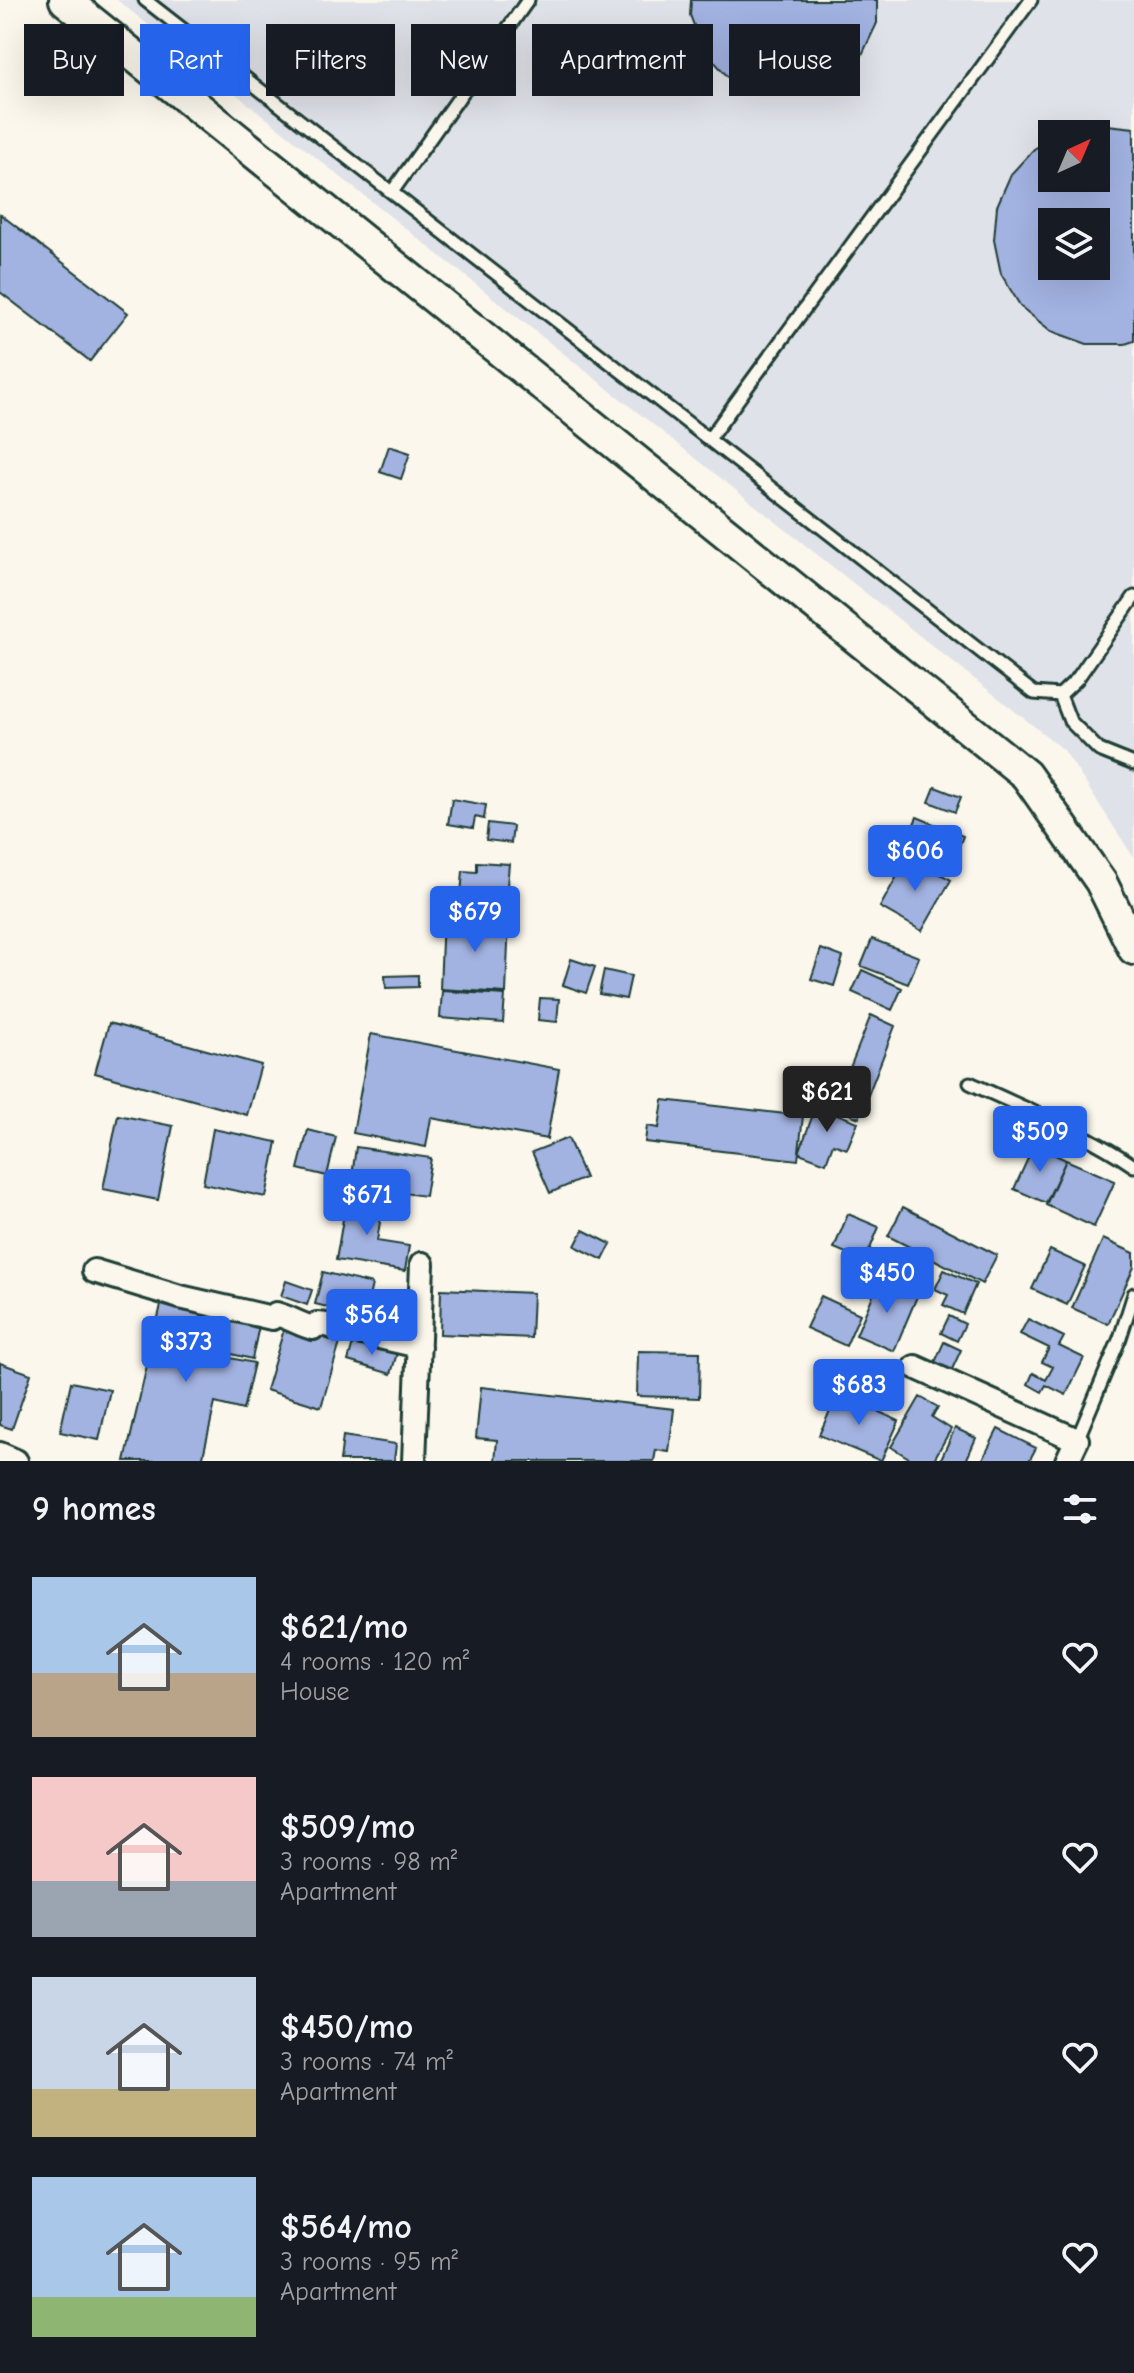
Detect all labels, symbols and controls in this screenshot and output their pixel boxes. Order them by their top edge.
chip: Buy [24,24,124,96]
chip: Rent [140,24,250,96]
chip: Filters [266,24,395,96]
chip: New [411,24,516,96]
chip: Apartment [532,24,713,96]
chip: House [729,24,860,96]
north arrow [1038,120,1110,192]
map controls [1038,120,1110,280]
button: layers [1038,208,1110,280]
pin: $606 [868,825,962,893]
text: $606 [886,836,944,866]
pin: $679 [428,886,522,954]
text: $679 [448,897,502,927]
pin: $621 [780,1066,874,1134]
text: $621 [801,1077,853,1107]
pin: $509 [993,1106,1087,1174]
text: $509 [1011,1117,1069,1147]
pin: $671 [320,1169,414,1237]
text: $671 [341,1180,393,1210]
pin: $450 [840,1247,934,1315]
text: $450 [859,1258,915,1288]
pin: $564 [325,1289,419,1357]
text: $564 [344,1300,400,1330]
pin: $373 [139,1316,233,1384]
text: $373 [160,1327,213,1357]
pin: $683 [812,1359,906,1427]
text: $683 [831,1370,887,1400]
icon: filters [1058,1487,1102,1531]
text: 9 homes [32,1489,156,1529]
text: $621/mo [280,1607,408,1647]
icon: home [96,1609,192,1705]
icon: heart [1058,1635,1102,1679]
text: 4 rooms · 120 m² [280,1647,469,1677]
text: House [280,1677,350,1707]
text: $509/mo [280,1807,415,1847]
icon: home [96,1809,192,1905]
icon: heart [1058,1835,1102,1879]
text: 3 rooms · 98 m² [280,1847,457,1877]
text: Apartment [280,1877,396,1907]
text: $450/mo [280,2007,413,2047]
icon: home [96,2009,192,2105]
icon: heart [1058,2035,1102,2079]
text: 3 rooms · 74 m² [280,2047,453,2077]
text: Apartment [280,2077,396,2107]
text: $564/mo [280,2207,412,2247]
icon: home [96,2209,192,2305]
icon: heart [1058,2235,1102,2279]
text: 3 rooms · 95 m² [280,2247,458,2277]
text: Apartment [280,2277,396,2307]

